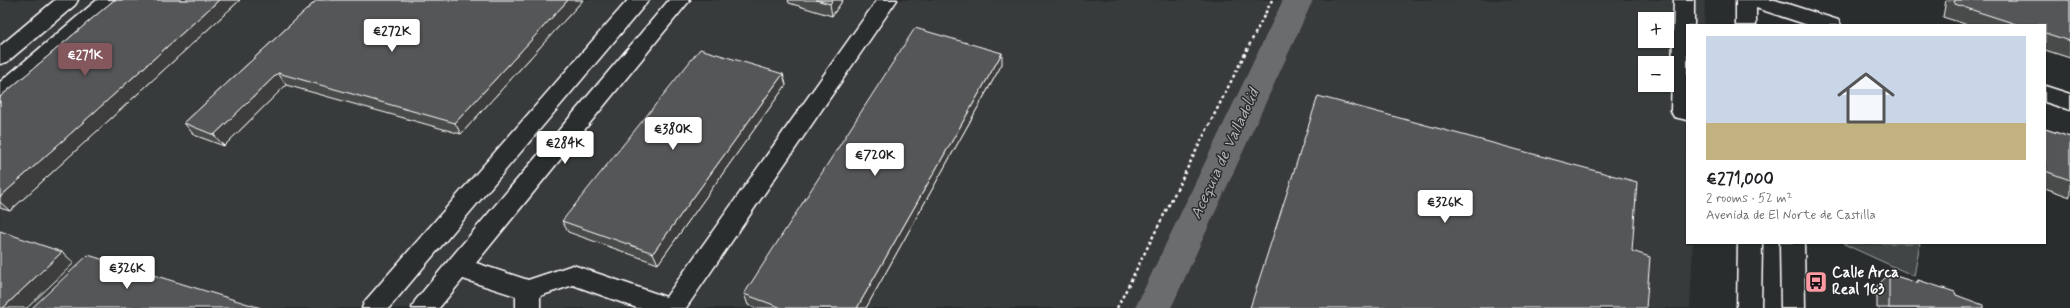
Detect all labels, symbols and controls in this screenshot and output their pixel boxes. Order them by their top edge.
map controls [1638,12,1674,92]
button: + [1638,12,1674,48]
pin: €272K [364,19,420,53]
text: €272K [373,23,411,40]
pin: €271K [57,43,113,77]
text: €271K [67,47,103,64]
button: − [1638,56,1674,92]
icon: home [1830,62,1902,134]
water label: Acequia de Valladolid [1186,84,1265,223]
pin: €380K [645,117,701,151]
text: €380K [654,121,692,138]
pin: €284K [537,131,593,165]
text: €284K [546,135,584,152]
pin: €720K [847,143,903,177]
text: €720K [855,147,895,164]
text: €271,000 [1706,168,1774,190]
pin: €326K [1417,190,1473,224]
text: 2 rooms · 52 m² [1706,190,1792,207]
text: €326K [1427,194,1463,211]
text: Avenida de El Norte de Castilla [1706,207,1876,224]
pin: €326K [99,256,155,290]
text: €326K [109,260,145,277]
place label: Calle Arca Real 163 [1832,263,1899,300]
bus stop icon: Calle Arca Real 163 [1803,269,1829,295]

